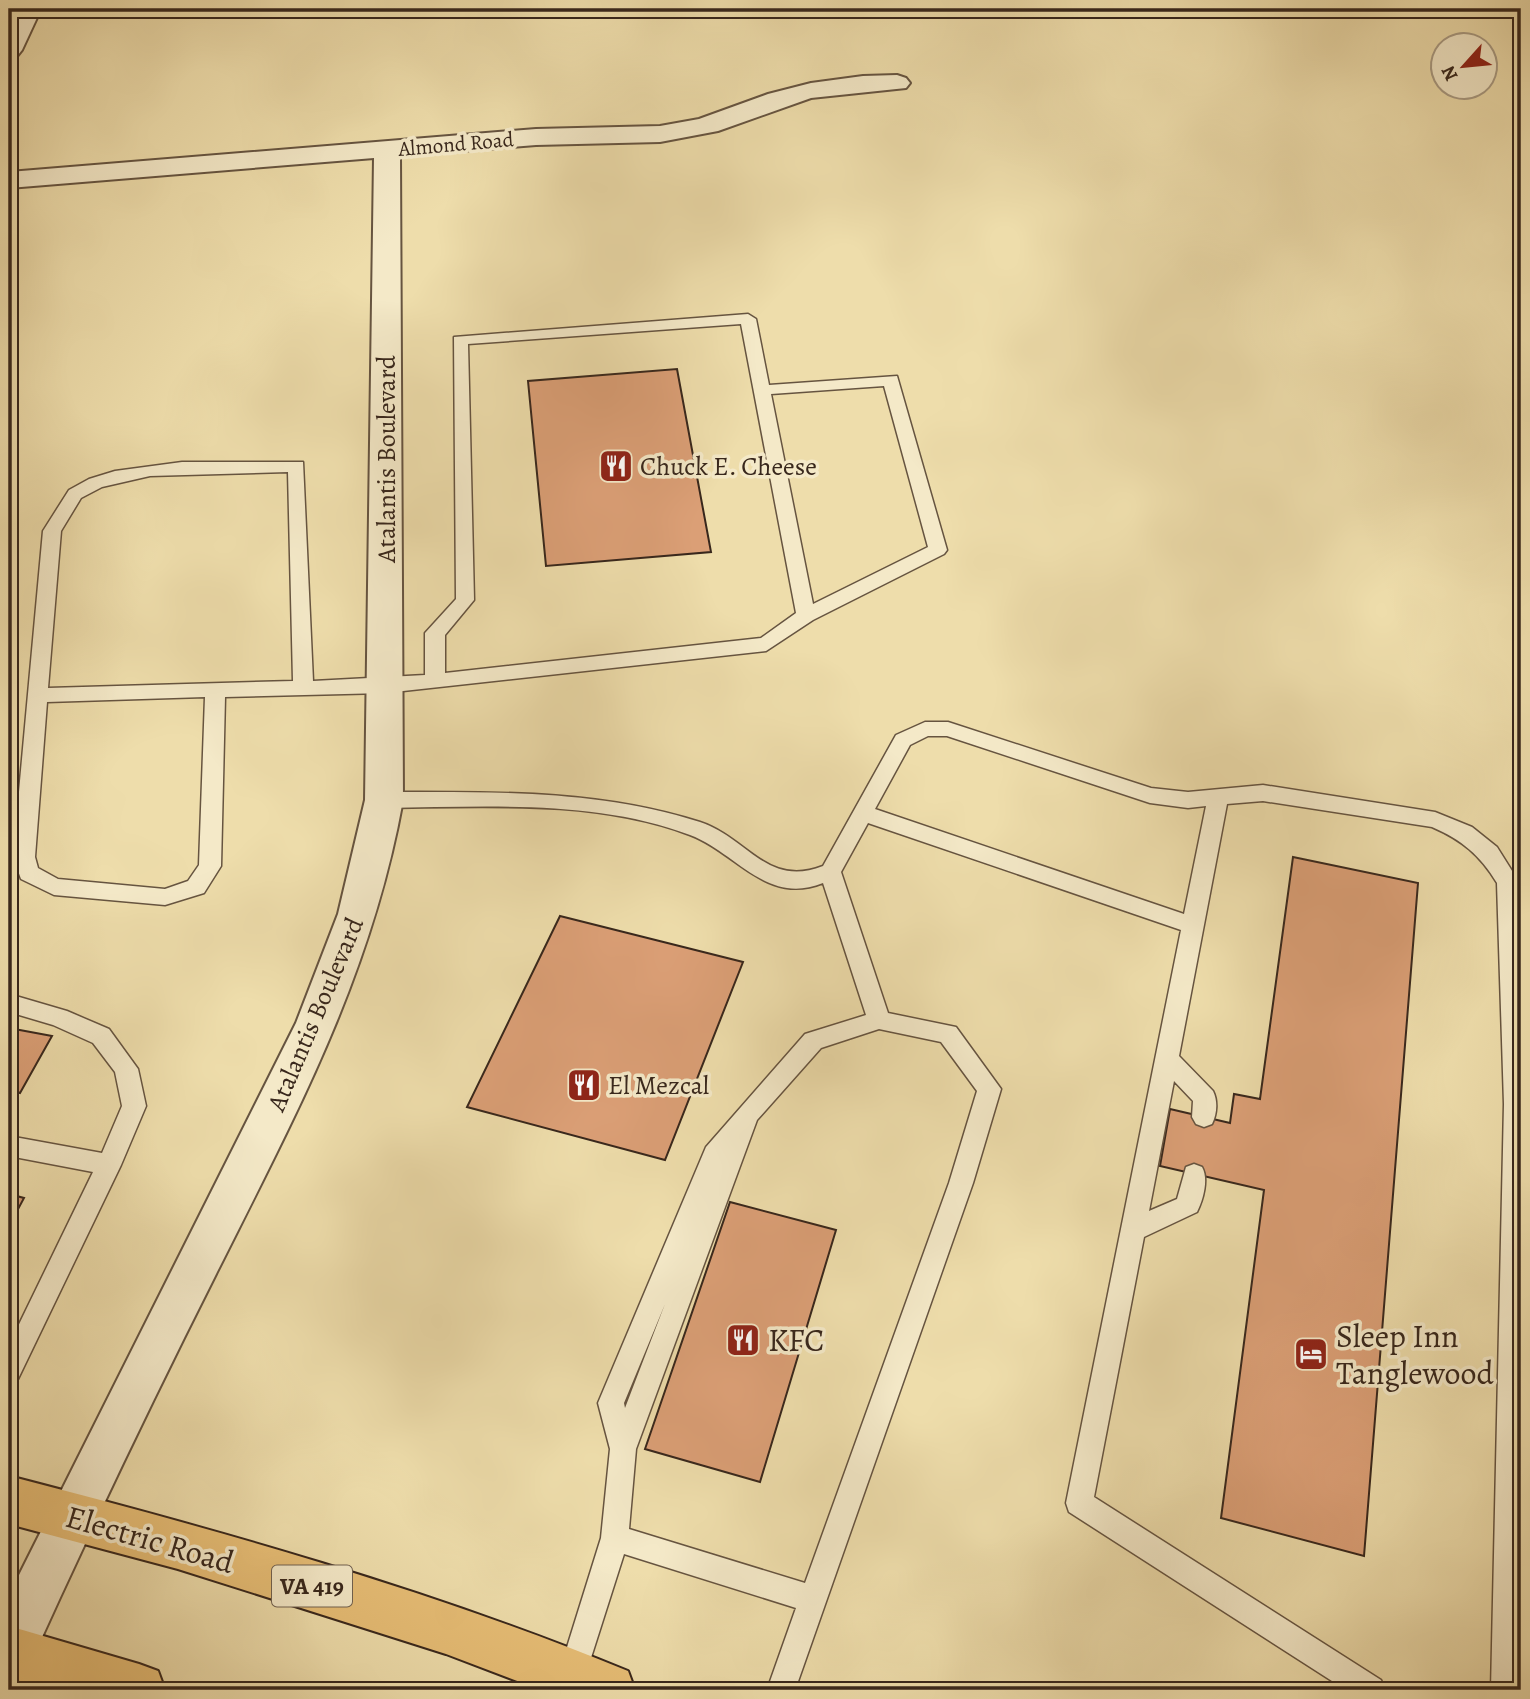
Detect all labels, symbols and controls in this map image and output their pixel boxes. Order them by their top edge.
north arrow [1428,32,1498,102]
text: N [1435,61,1464,85]
street label: Almond Road [396,125,515,163]
street label: Atalantis Boulevard [369,355,404,564]
restaurant icon: Chuck E. Cheese [597,447,635,485]
place label: Chuck E. Cheese [640,449,817,484]
street label: Atalantis Boulevard [258,912,372,1117]
restaurant icon: El Mezcal [565,1066,603,1104]
place label: El Mezcal [608,1068,709,1103]
place label: Sleep Inn Tanglewood [1336,1314,1494,1395]
place label: KFC [768,1318,824,1362]
restaurant icon: KFC [724,1321,762,1359]
hotel icon: Sleep Inn Tanglewood [1292,1335,1330,1373]
street label: Electric Road [61,1494,240,1584]
road number: VA 419 [272,1566,352,1606]

